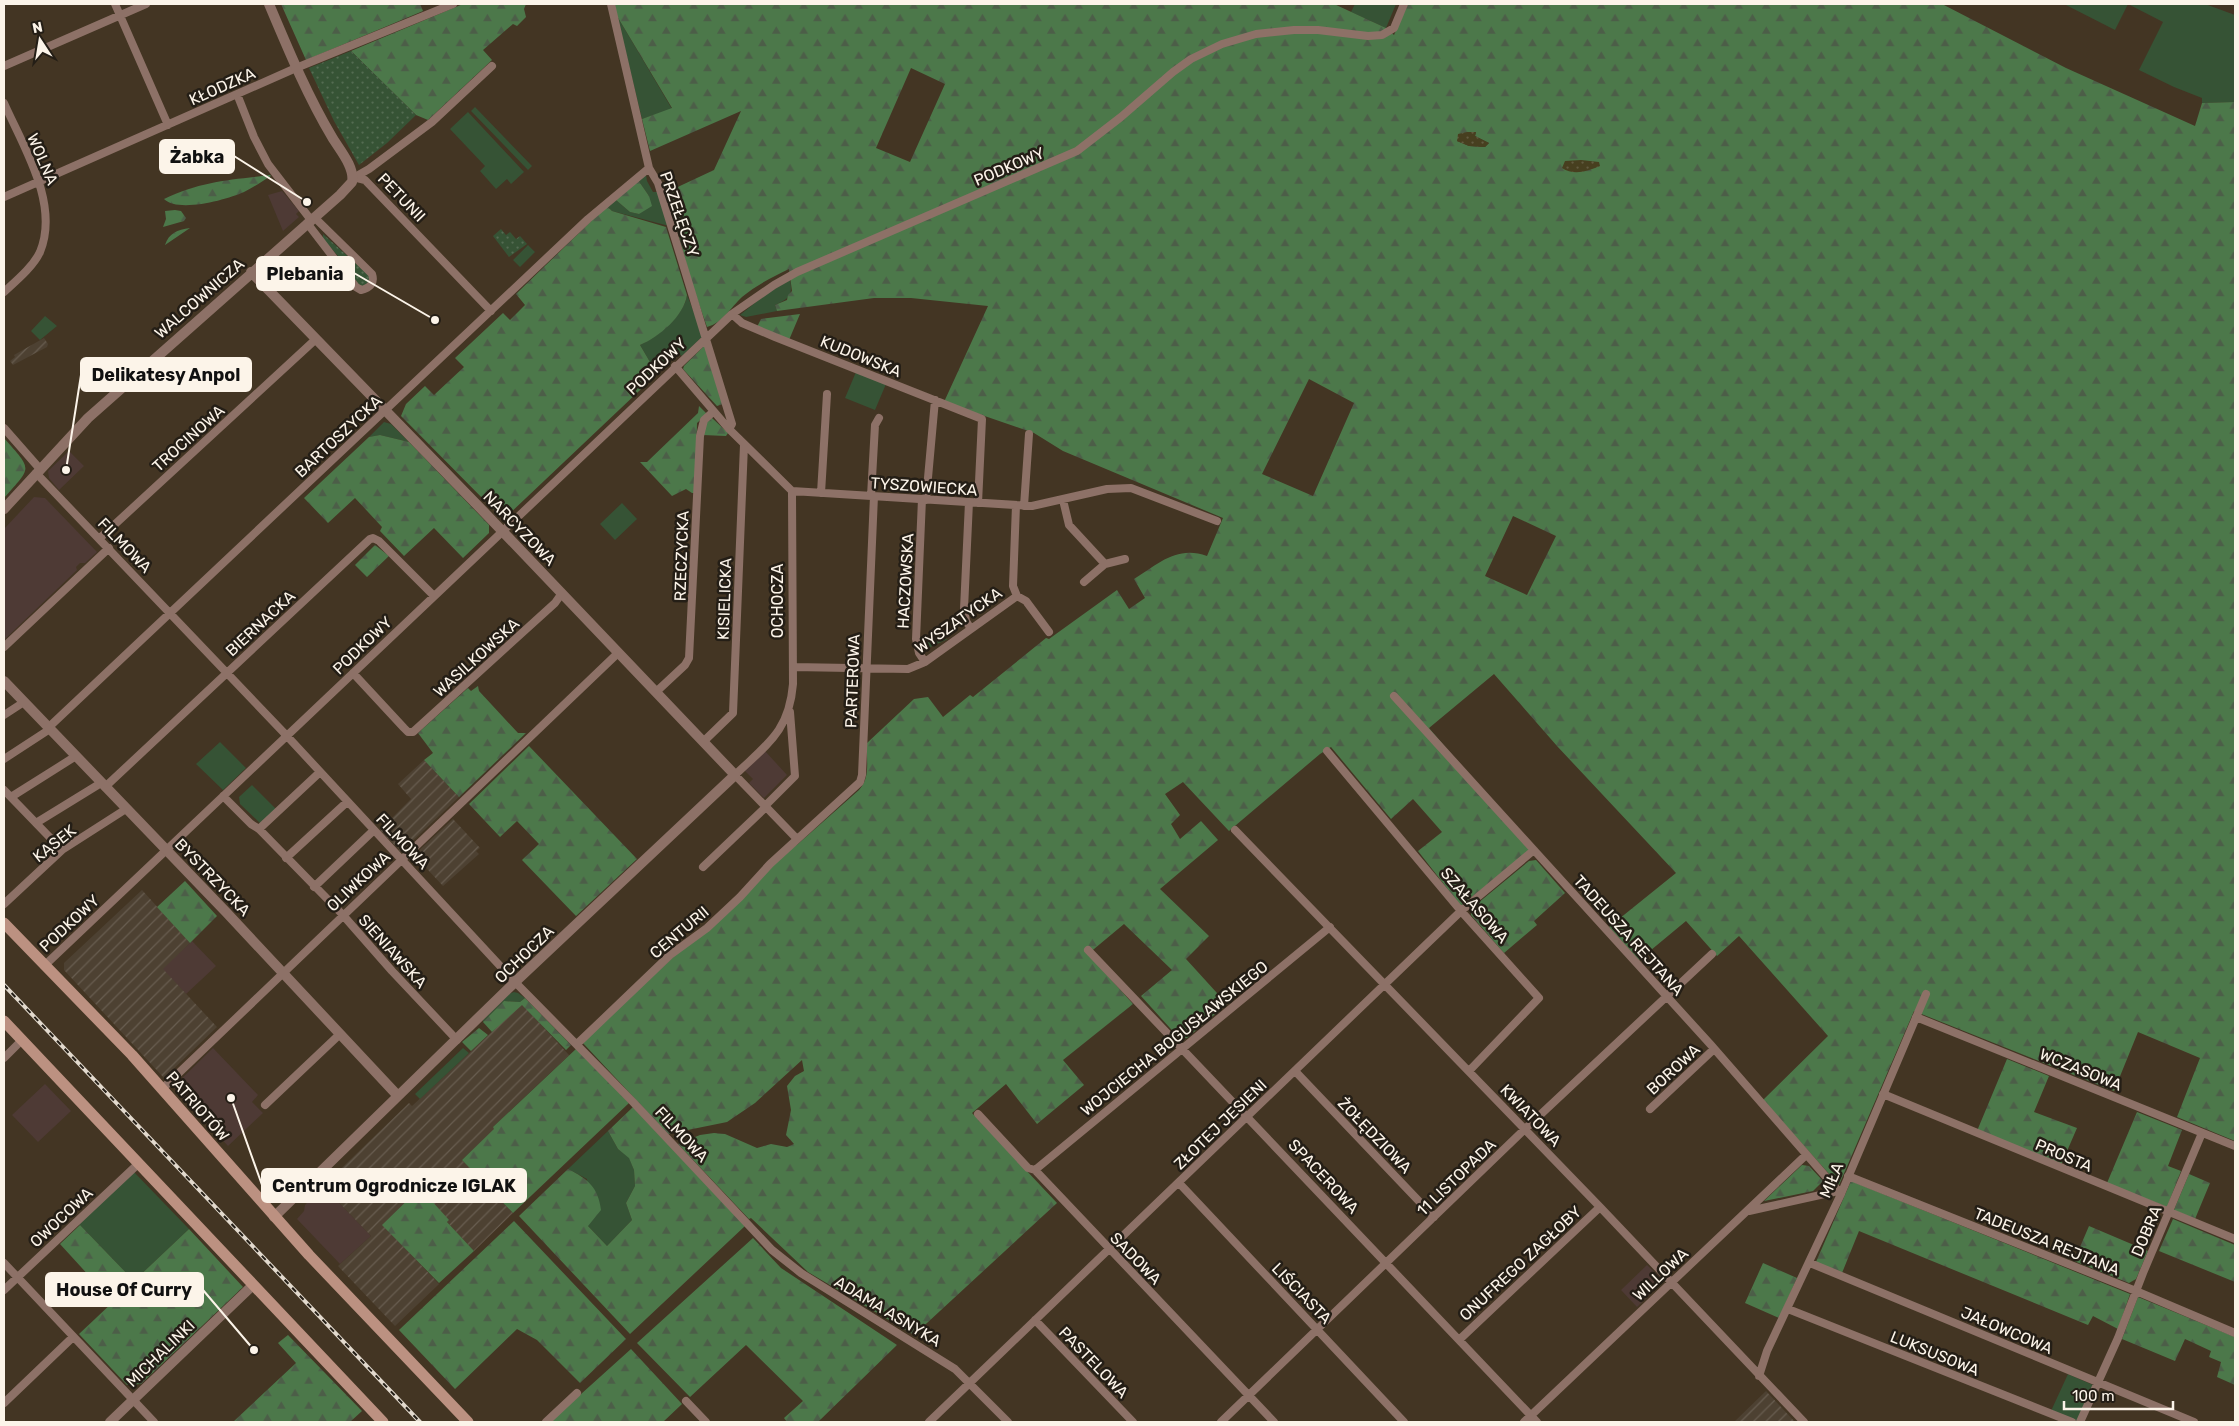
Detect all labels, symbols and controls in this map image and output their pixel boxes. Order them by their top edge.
north arrow [15,15,65,65]
text: N [31,18,44,37]
street label: KŁODZKA [186,63,258,109]
street label: WOLNA [23,130,62,188]
callout: Żabka [160,140,234,173]
street label: PODKOWY [971,143,1047,190]
text: Żabka [170,146,224,168]
street label: PETUNII [374,169,429,226]
street label: PRZEŁĘCZY [655,169,703,260]
street label: WALCOWNICZA [151,254,248,342]
callout: Plebania [257,257,354,290]
text: Plebania [266,263,344,285]
street label: KUDOWSKA [818,332,904,381]
street label: PODKOWY [622,334,690,399]
callout: Delikatesy Anpol [81,358,251,391]
text: Delikatesy Anpol [91,364,241,386]
street label: BARTOSZYCKA [291,391,386,481]
street label: TROCINOWA [148,401,229,476]
street label: TYSZOWIECKA [870,473,978,500]
street label: NARCYZOWA [479,487,560,570]
street label: RZECZYCKA [670,510,693,602]
street label: FILMOWA [94,514,156,577]
street label: HACZOWSKA [894,532,918,629]
street label: KISIELICKA [714,557,735,641]
street label: OCHOCZA [768,563,787,638]
street label: WYSZATYCKA [911,583,1006,657]
street label: BIERNACKA [222,586,299,660]
street label: PODKOWY [329,612,396,678]
street label: WASILKOWSKA [429,614,523,701]
street label: PARTEROWA [841,633,864,728]
street label: FILMOWA [372,810,433,873]
street label: KĄSEK [29,820,81,867]
street label: BYSTRZYCKA [171,835,255,920]
street label: OLIWKOWA [323,847,394,916]
street label: SZAŁASOWA [1437,864,1513,947]
street label: TADEUSZA REJTANA [1570,871,1688,1000]
street label: PODKOWY [35,891,103,956]
street label: CENTURII [646,902,713,963]
street label: SIENIAWSKA [355,911,431,992]
street label: OCHOCZA [491,921,558,987]
street label: WOJCIECHA BOGUSŁAWSKIEGO [1077,957,1272,1120]
street label: BOROWA [1643,1040,1704,1099]
street label: WCZASOWA [2037,1044,2125,1095]
street label: PATRIOTÓW [162,1067,234,1145]
street label: ZŁOTEJ JESIENI [1170,1075,1271,1173]
street label: KWIATOWA [1496,1080,1565,1151]
street label: ŻOŁĘDZIOWA [1333,1094,1416,1178]
street label: FILMOWA [651,1103,712,1166]
street label: SPACEROWA [1284,1135,1363,1218]
street label: 11 LISTOPADA [1413,1135,1500,1220]
street label: PROSTA [2032,1135,2095,1176]
street label: MIŁA [1815,1159,1848,1201]
callout: Centrum Ogrodnicze IGLAK [262,1169,526,1202]
text: Centrum Ogrodnicze IGLAK [272,1175,516,1197]
street label: OWOCOWA [26,1183,97,1251]
street label: ONUFREGO ZAGŁOBY [1455,1202,1585,1325]
street label: DOBRA [2127,1202,2166,1260]
street label: TADEUSZA REJTANA [1971,1204,2123,1279]
street label: SADOWA [1106,1228,1165,1289]
street label: WILLOWA [1629,1244,1692,1305]
street label: LIŚCIASTA [1268,1258,1336,1328]
street label: ADAMA ASNYKA [831,1272,945,1351]
callout: House Of Curry [46,1273,203,1306]
text: House Of Curry [56,1279,192,1301]
street label: JAŁOWCOWA [1958,1303,2056,1358]
street label: MICHALINKI [122,1316,199,1391]
street label: PASTELOWA [1055,1323,1132,1402]
street label: LUKSUSOWA [1888,1327,1982,1380]
scale bar [2064,1378,2173,1410]
text: 100 m [2072,1387,2114,1405]

